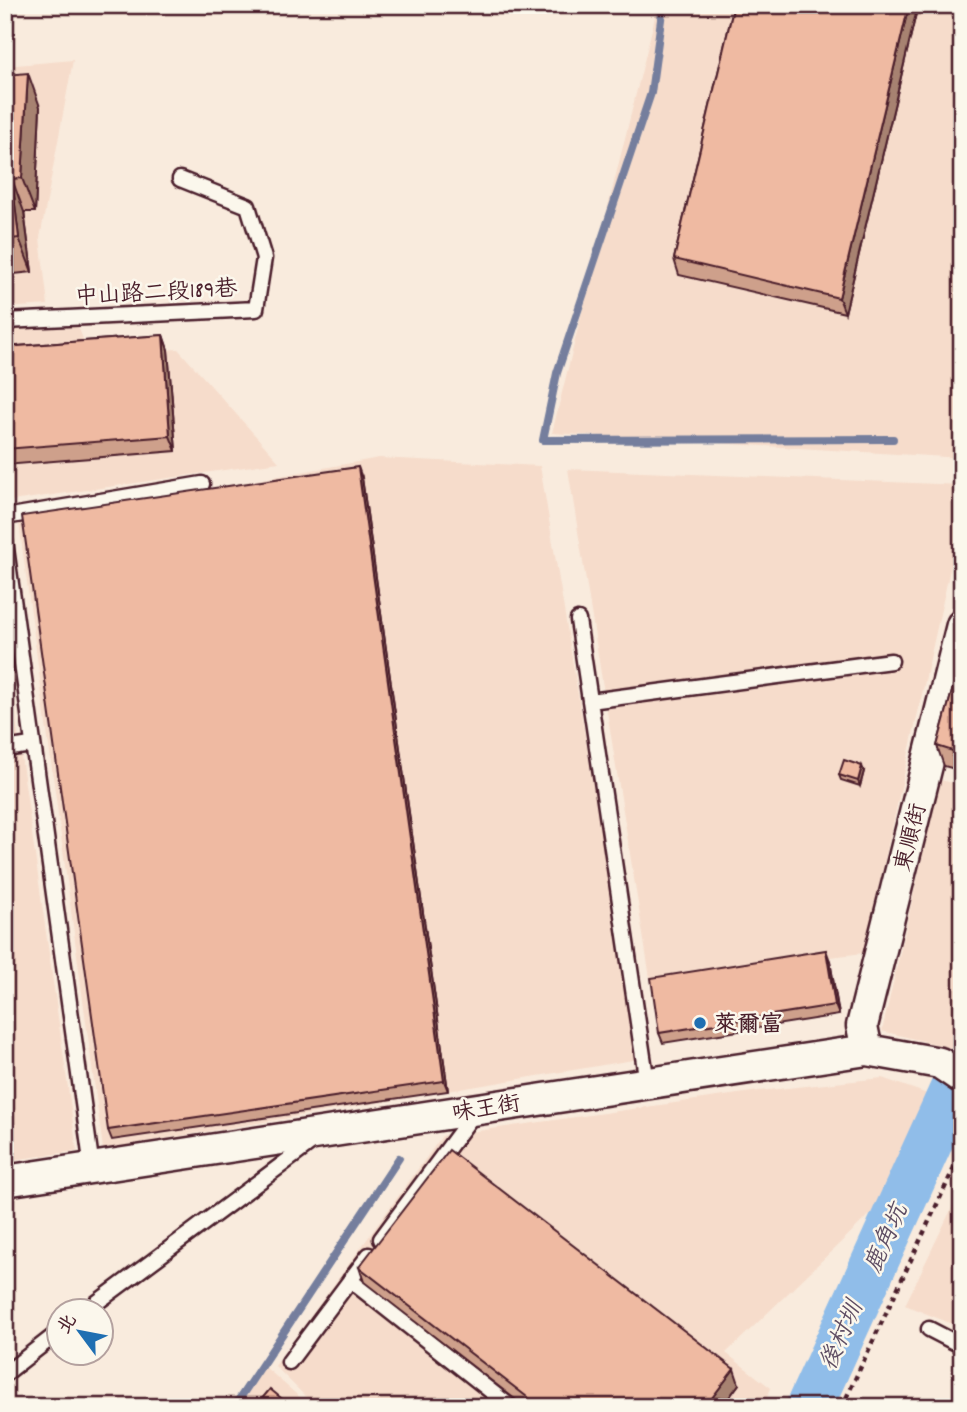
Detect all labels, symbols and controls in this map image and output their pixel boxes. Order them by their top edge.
street label: 中山路二段189巷 [74,274,239,315]
street label: 東順街 [888,800,937,875]
place label: 萊爾富 [714,1010,783,1043]
marker: 萊爾富 [692,1015,708,1031]
street label: 味王街 [450,1089,523,1132]
water label: 鹿角坑 [858,1197,919,1279]
water label: 後村圳 [813,1294,874,1376]
north arrow [46,1296,116,1366]
text: 北 [52,1310,85,1340]

